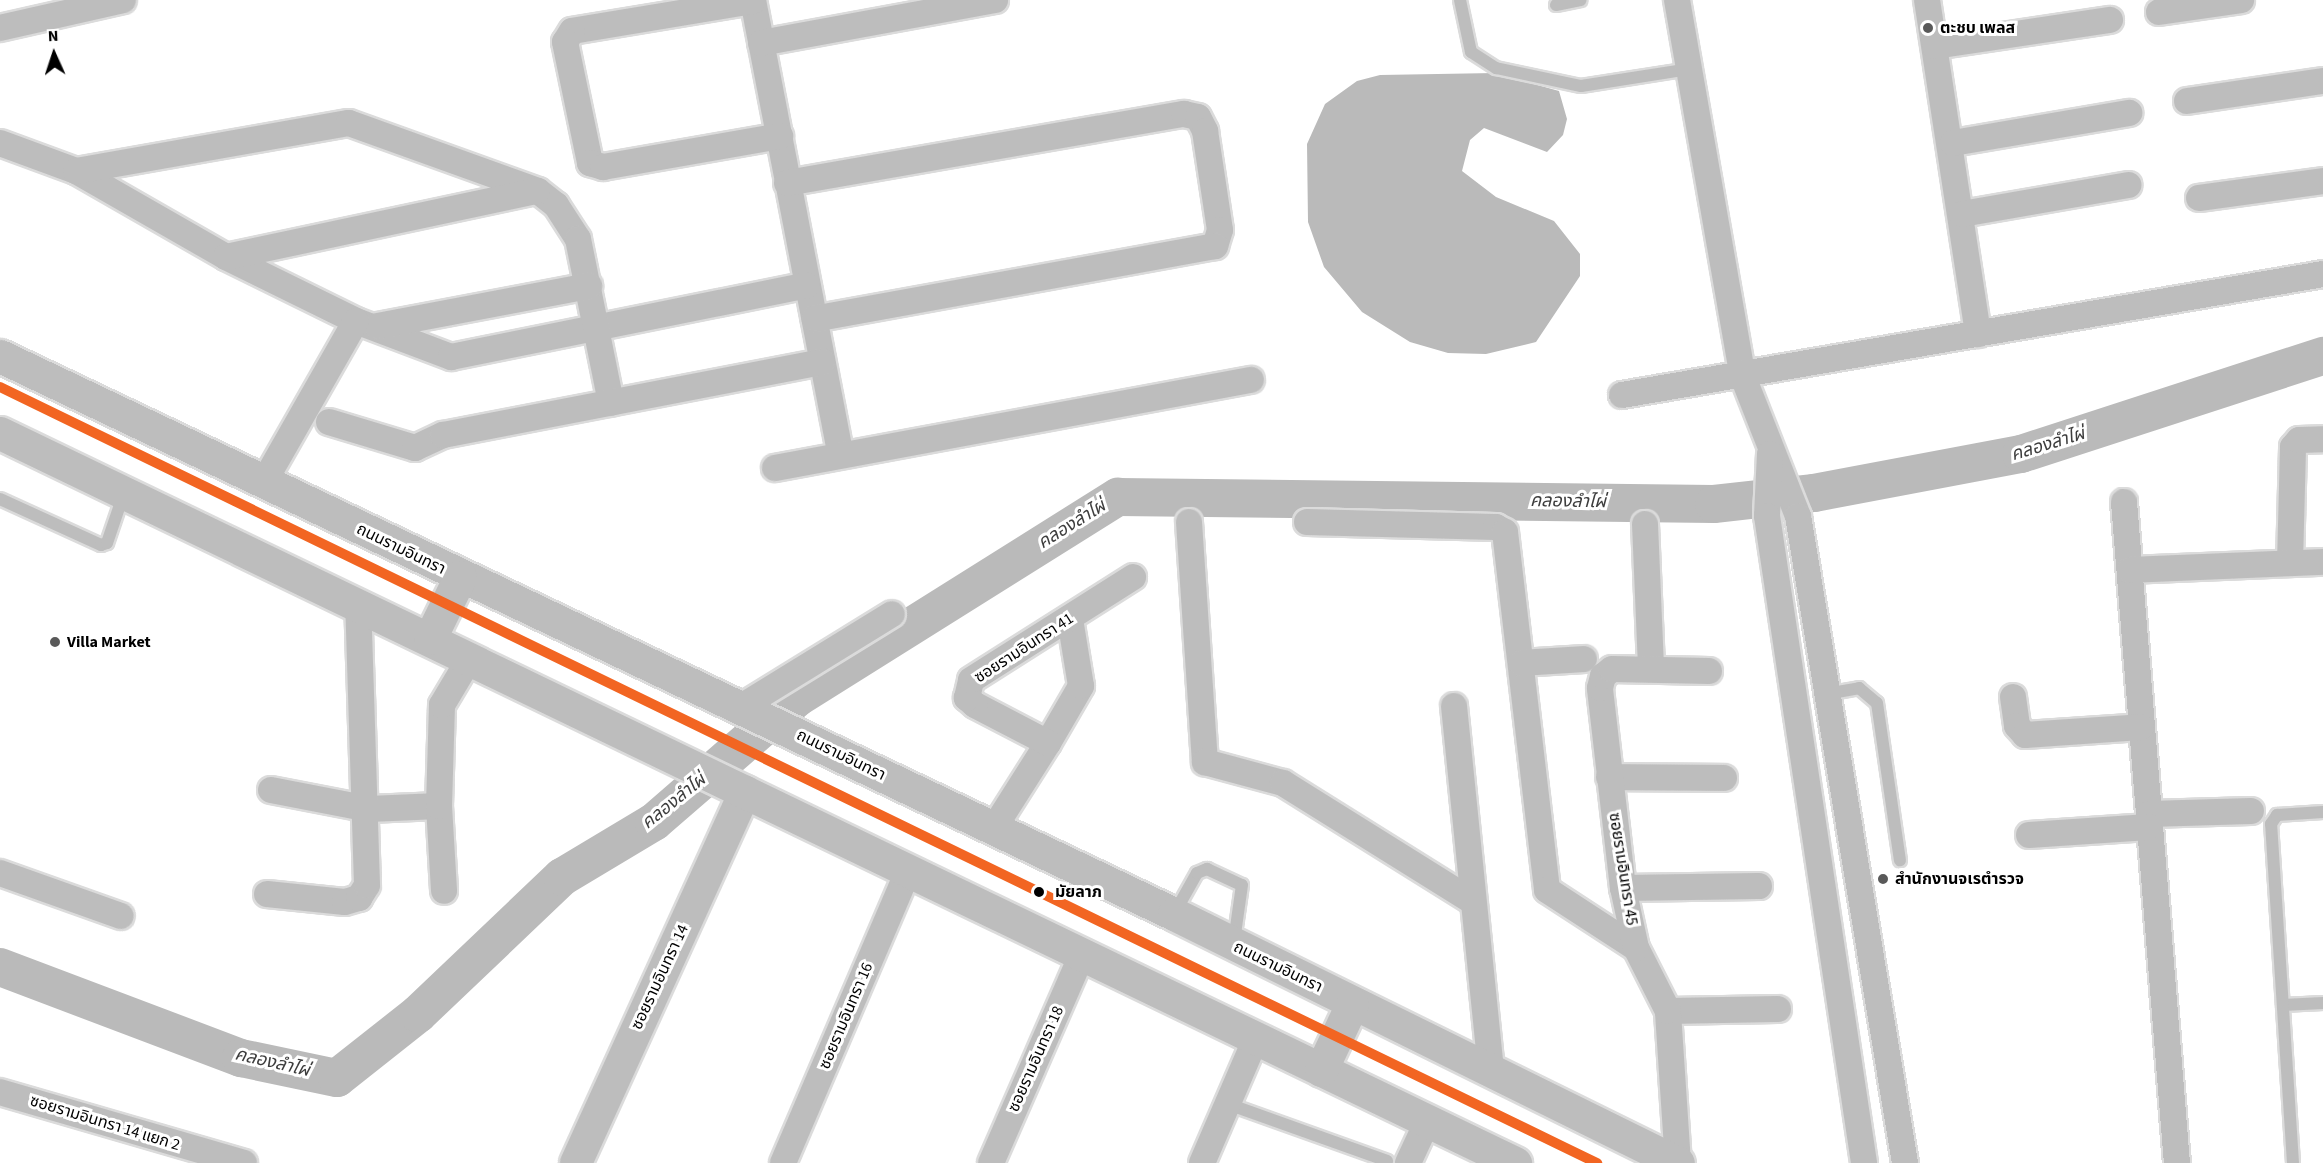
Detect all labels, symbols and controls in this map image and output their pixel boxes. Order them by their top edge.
place label: ตะชบ เพลส [1940,18,2015,38]
marker: ตะชบ เพลส [1921,21,1935,35]
north arrow [24,24,84,84]
text: N [47,25,59,47]
water label: คลองลำไผ่ [2008,424,2088,466]
water label: คลองลำไผ่ [1530,491,1606,513]
water label: คลองลำไผ่ [1034,496,1110,554]
street label: ถนนรามอินทรา [353,519,449,579]
street label: ซอยรามอินทรา 41 [971,609,1077,687]
place label: Villa Market [67,632,151,652]
marker: Villa Market [48,635,62,649]
street label: ถนนรามอินทรา [793,725,889,785]
water label: คลองลำไผ่ [638,770,710,834]
street label: ซอยรามอินทรา 45 [1605,811,1641,927]
place label: สำนักงานจเรตำรวจ [1895,869,2024,889]
marker: สำนักงานจเรตำรวจ [1876,872,1890,886]
marker: มัยลาภ [1028,881,1050,903]
place label: มัยลาภ [1055,882,1102,902]
street label: ซอยรามอินทรา 14 [627,921,693,1033]
street label: ถนนรามอินทรา [1230,937,1326,997]
street label: ซอยรามอินทรา 16 [815,960,877,1072]
street label: ซอยรามอินทรา 18 [1004,1003,1068,1115]
water label: คลองลำไผ่ [233,1044,311,1082]
street label: ซอยรามอินทรา 14 แยก 2 [28,1091,182,1155]

